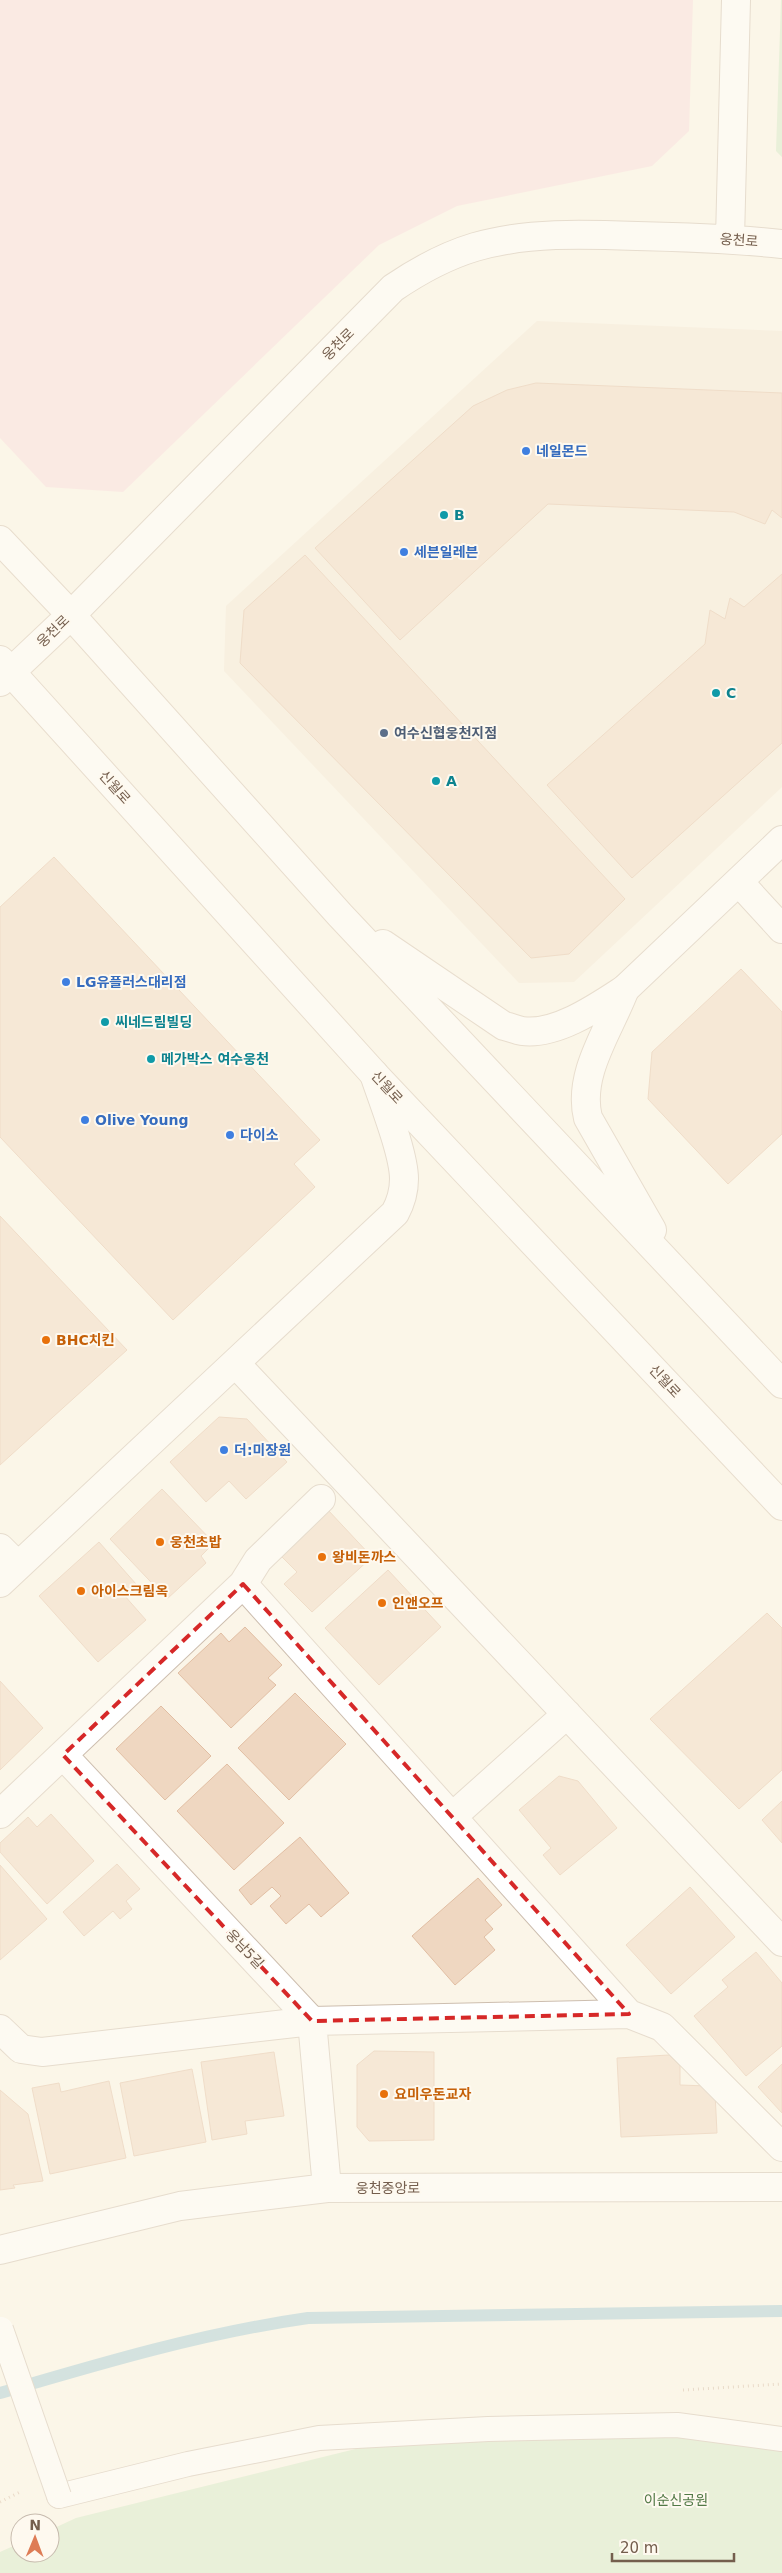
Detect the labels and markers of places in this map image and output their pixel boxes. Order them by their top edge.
place label: 네일몬드 [536,443,588,459]
marker: 네일몬드 [520,445,532,457]
place label: B [454,507,465,523]
marker: B [438,509,450,521]
place label: 세븐일레븐 [414,544,479,560]
marker: 세븐일레븐 [398,546,410,558]
place label: C [726,685,736,701]
marker: C [710,687,722,699]
place label: 여수신협웅천지점 [394,725,497,741]
marker: 여수신협웅천지점 [378,727,390,739]
place label: A [446,773,457,789]
marker: A [430,775,442,787]
place label: LG유플러스대리점 [76,974,187,990]
marker: LG유플러스대리점 [60,976,72,988]
place label: 씨네드림빌딩 [115,1014,192,1030]
marker: 씨네드림빌딩 [99,1016,111,1028]
place label: 메가박스 여수웅천 [161,1051,269,1067]
marker: 메가박스 여수웅천 [145,1053,157,1065]
place label: Olive Young [95,1112,188,1128]
marker: Olive Young [79,1114,91,1126]
place label: 다이소 [240,1127,279,1143]
marker: 다이소 [224,1129,236,1141]
place label: BHC치킨 [56,1332,114,1348]
marker: BHC치킨 [40,1334,52,1346]
place label: 더:미장원 [234,1442,291,1458]
marker: 더:미장원 [218,1444,230,1456]
place label: 웅천초밥 [170,1534,222,1550]
marker: 웅천초밥 [154,1536,166,1548]
place label: 왕비돈까스 [332,1549,397,1565]
marker: 왕비돈까스 [316,1551,328,1563]
place label: 아이스크림옥 [91,1583,168,1599]
marker: 아이스크림옥 [75,1585,87,1597]
place label: 인앤오프 [392,1595,444,1611]
marker: 인앤오프 [376,1597,388,1609]
place label: 요미우돈교자 [394,2086,471,2102]
marker: 요미우돈교자 [378,2088,390,2100]

